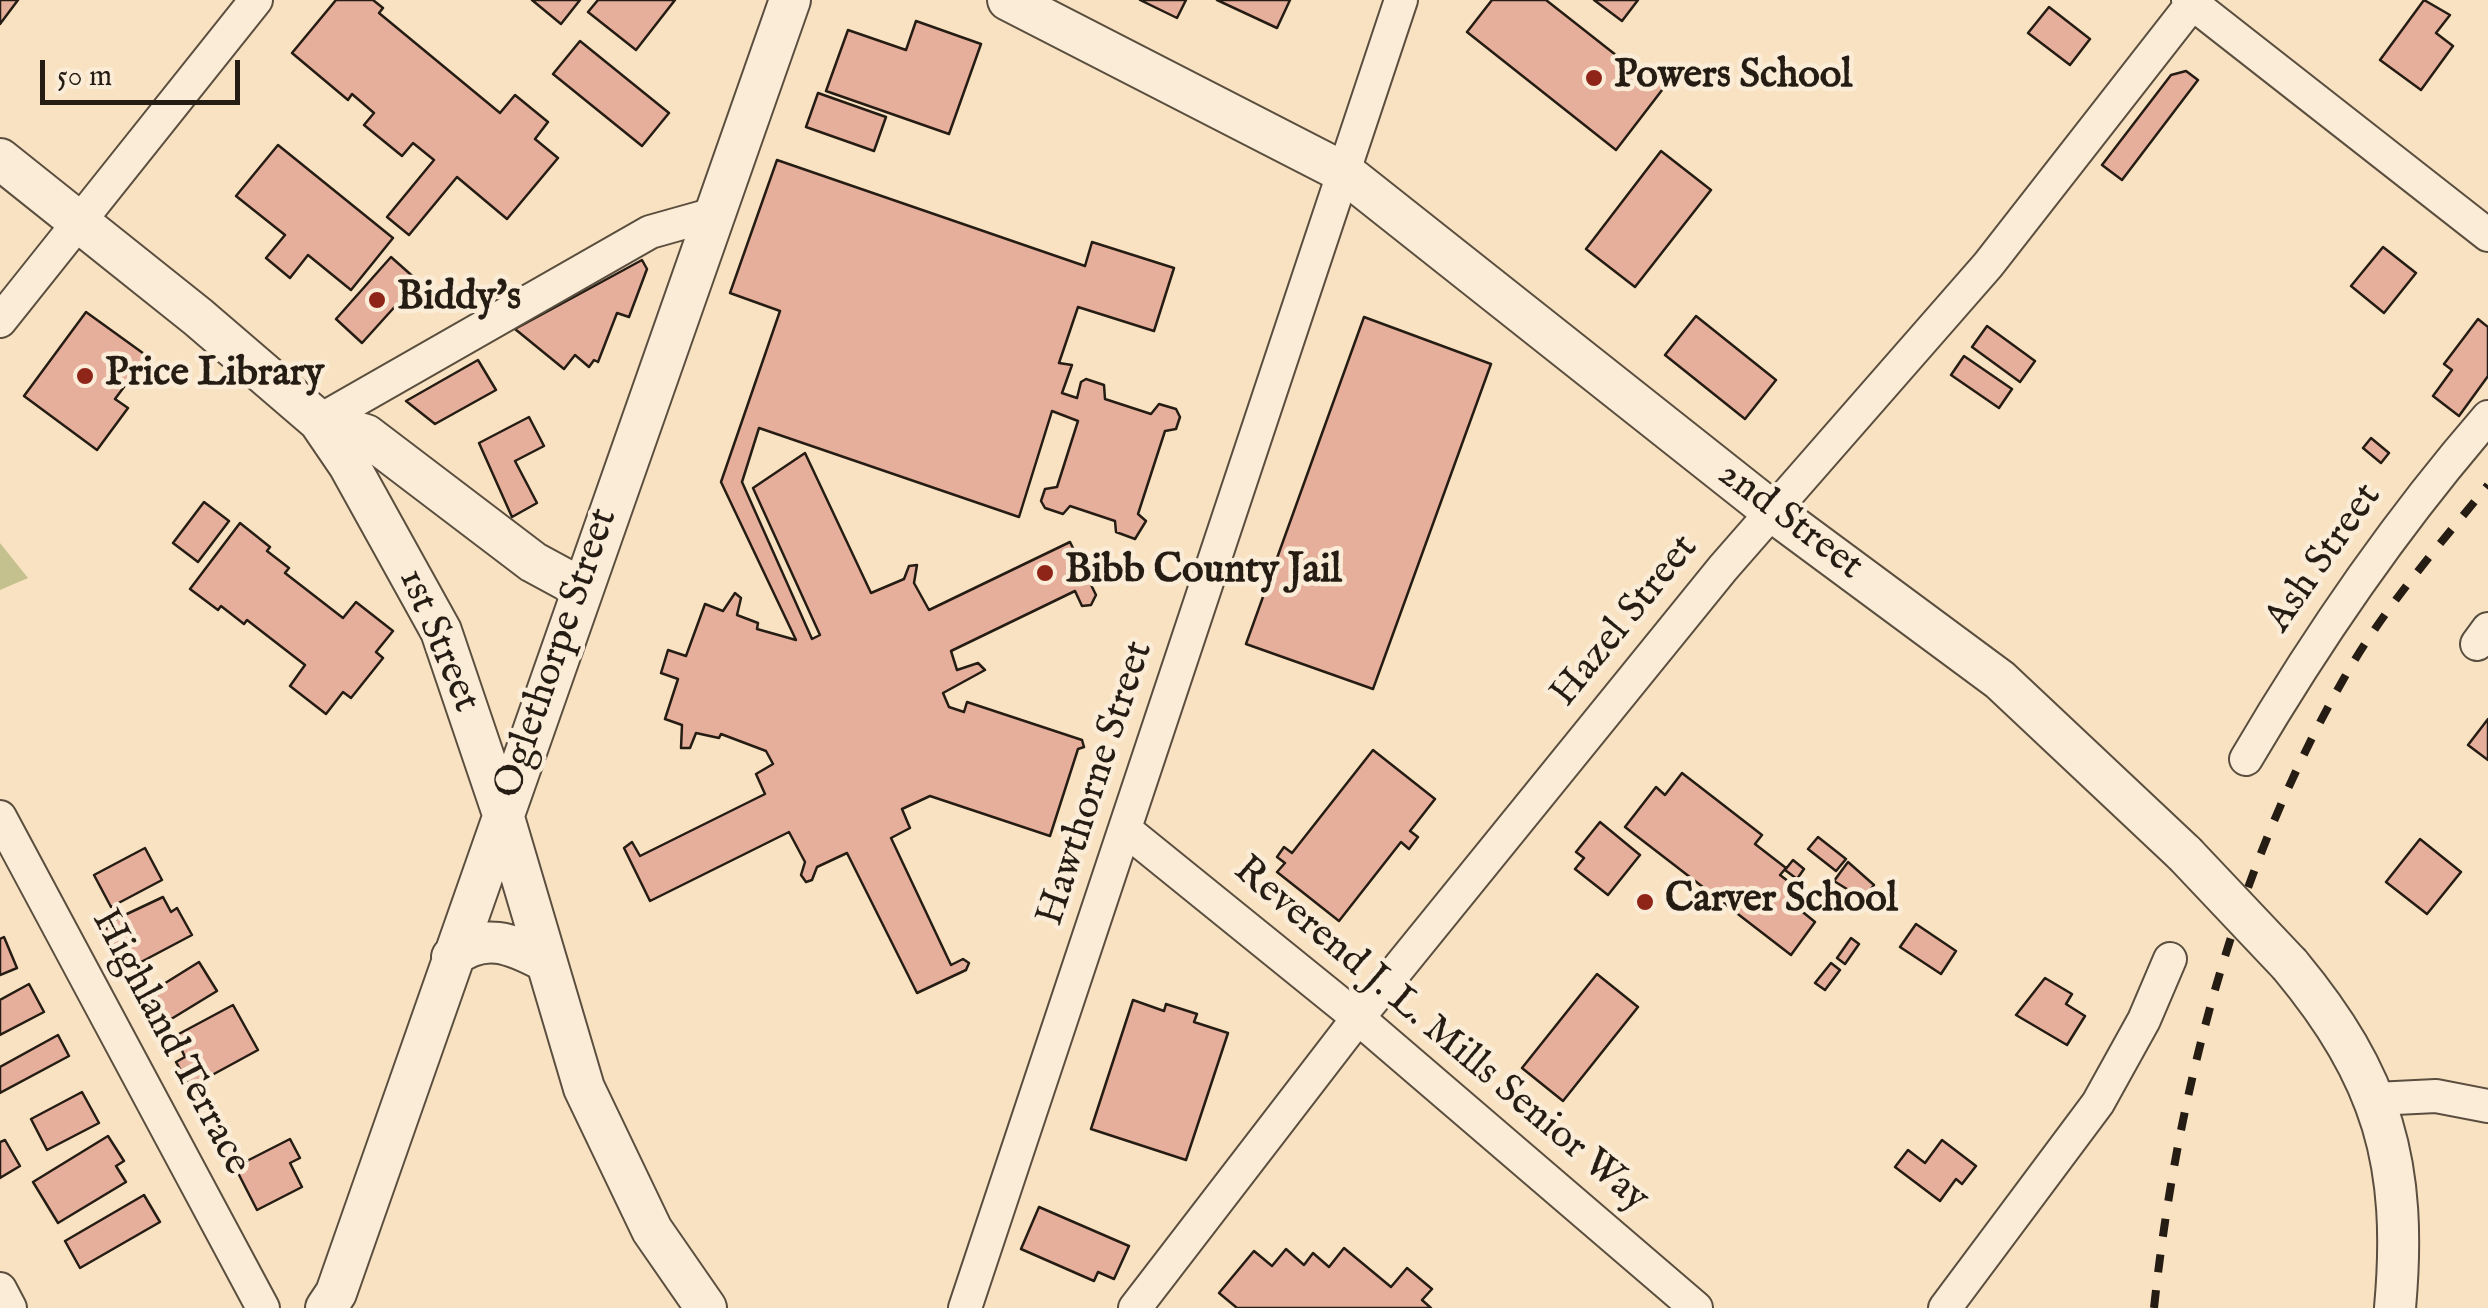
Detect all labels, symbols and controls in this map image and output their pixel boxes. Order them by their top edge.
scale bar [45,40,245,102]
place label: Powers School [1614,54,1852,102]
text: 50 m [57,58,112,96]
marker: Powers School [1583,67,1605,89]
place label: Biddy's [397,276,521,324]
marker: Biddy's [366,289,388,311]
place label: Price Library [105,352,324,400]
marker: Price Library [74,365,96,387]
street label: 2nd Street [1707,452,1871,592]
street label: Ash Street [2256,475,2394,643]
street label: Oglethorpe Street [486,503,630,805]
street label: Hazel Street [1542,526,1710,718]
place label: Bibb County Jail [1065,549,1342,597]
street label: 1st Street [385,562,489,720]
marker: Bibb County Jail [1034,562,1056,584]
street label: Hawthorne Street [1028,636,1166,932]
street label: Reverend J. L. Mills Senior Way [1222,848,1658,1224]
place label: Carver School [1665,878,1898,926]
marker: Carver School [1634,891,1656,913]
street label: Highland Terrace [79,902,259,1184]

